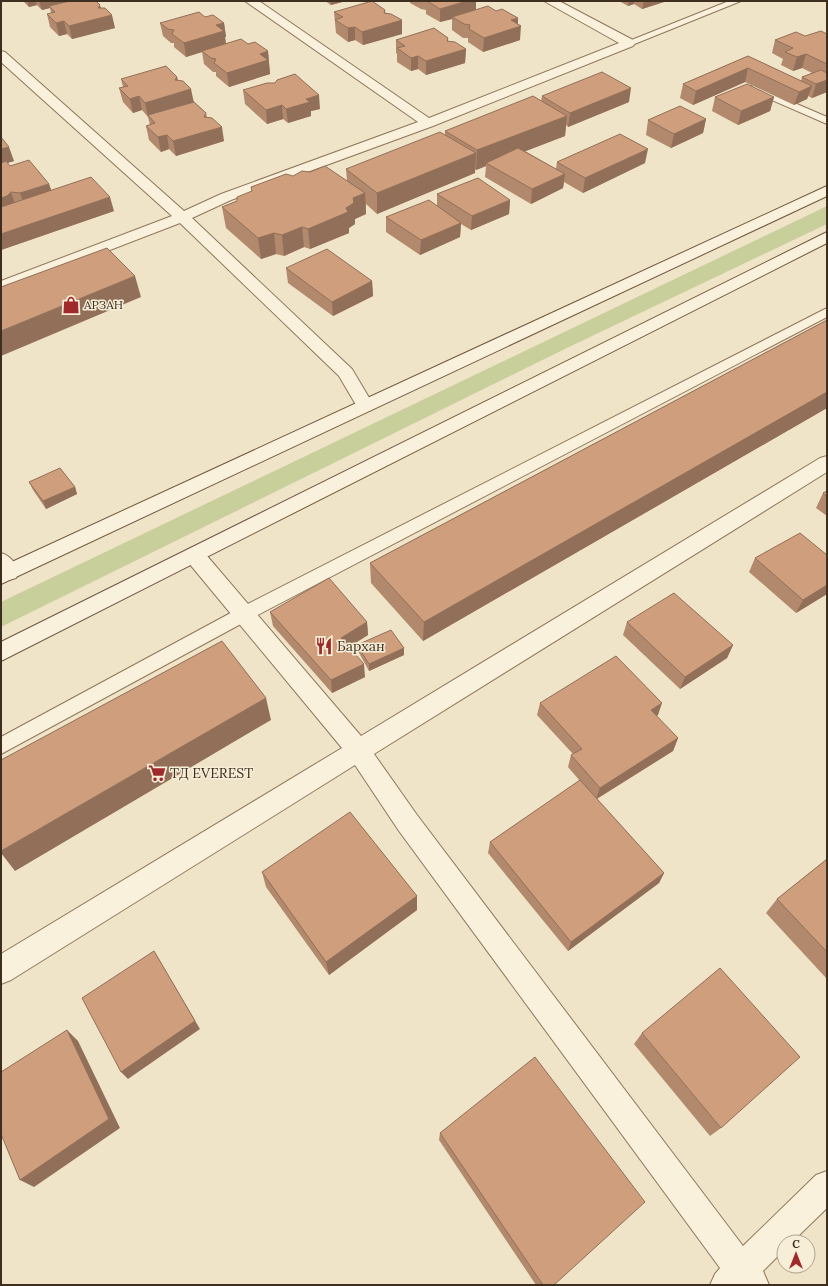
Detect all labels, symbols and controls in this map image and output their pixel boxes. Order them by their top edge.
shop icon: АРЗАН [61,295,81,315]
place label: АРЗАН [83,297,123,312]
restaurant icon: Бархан [314,636,334,656]
place label: Бархан [337,637,385,655]
supermarket icon: ТД EVEREST [147,763,167,783]
place label: ТД EVEREST [170,764,253,782]
north arrow [776,1234,816,1274]
text: С [792,1237,800,1251]

